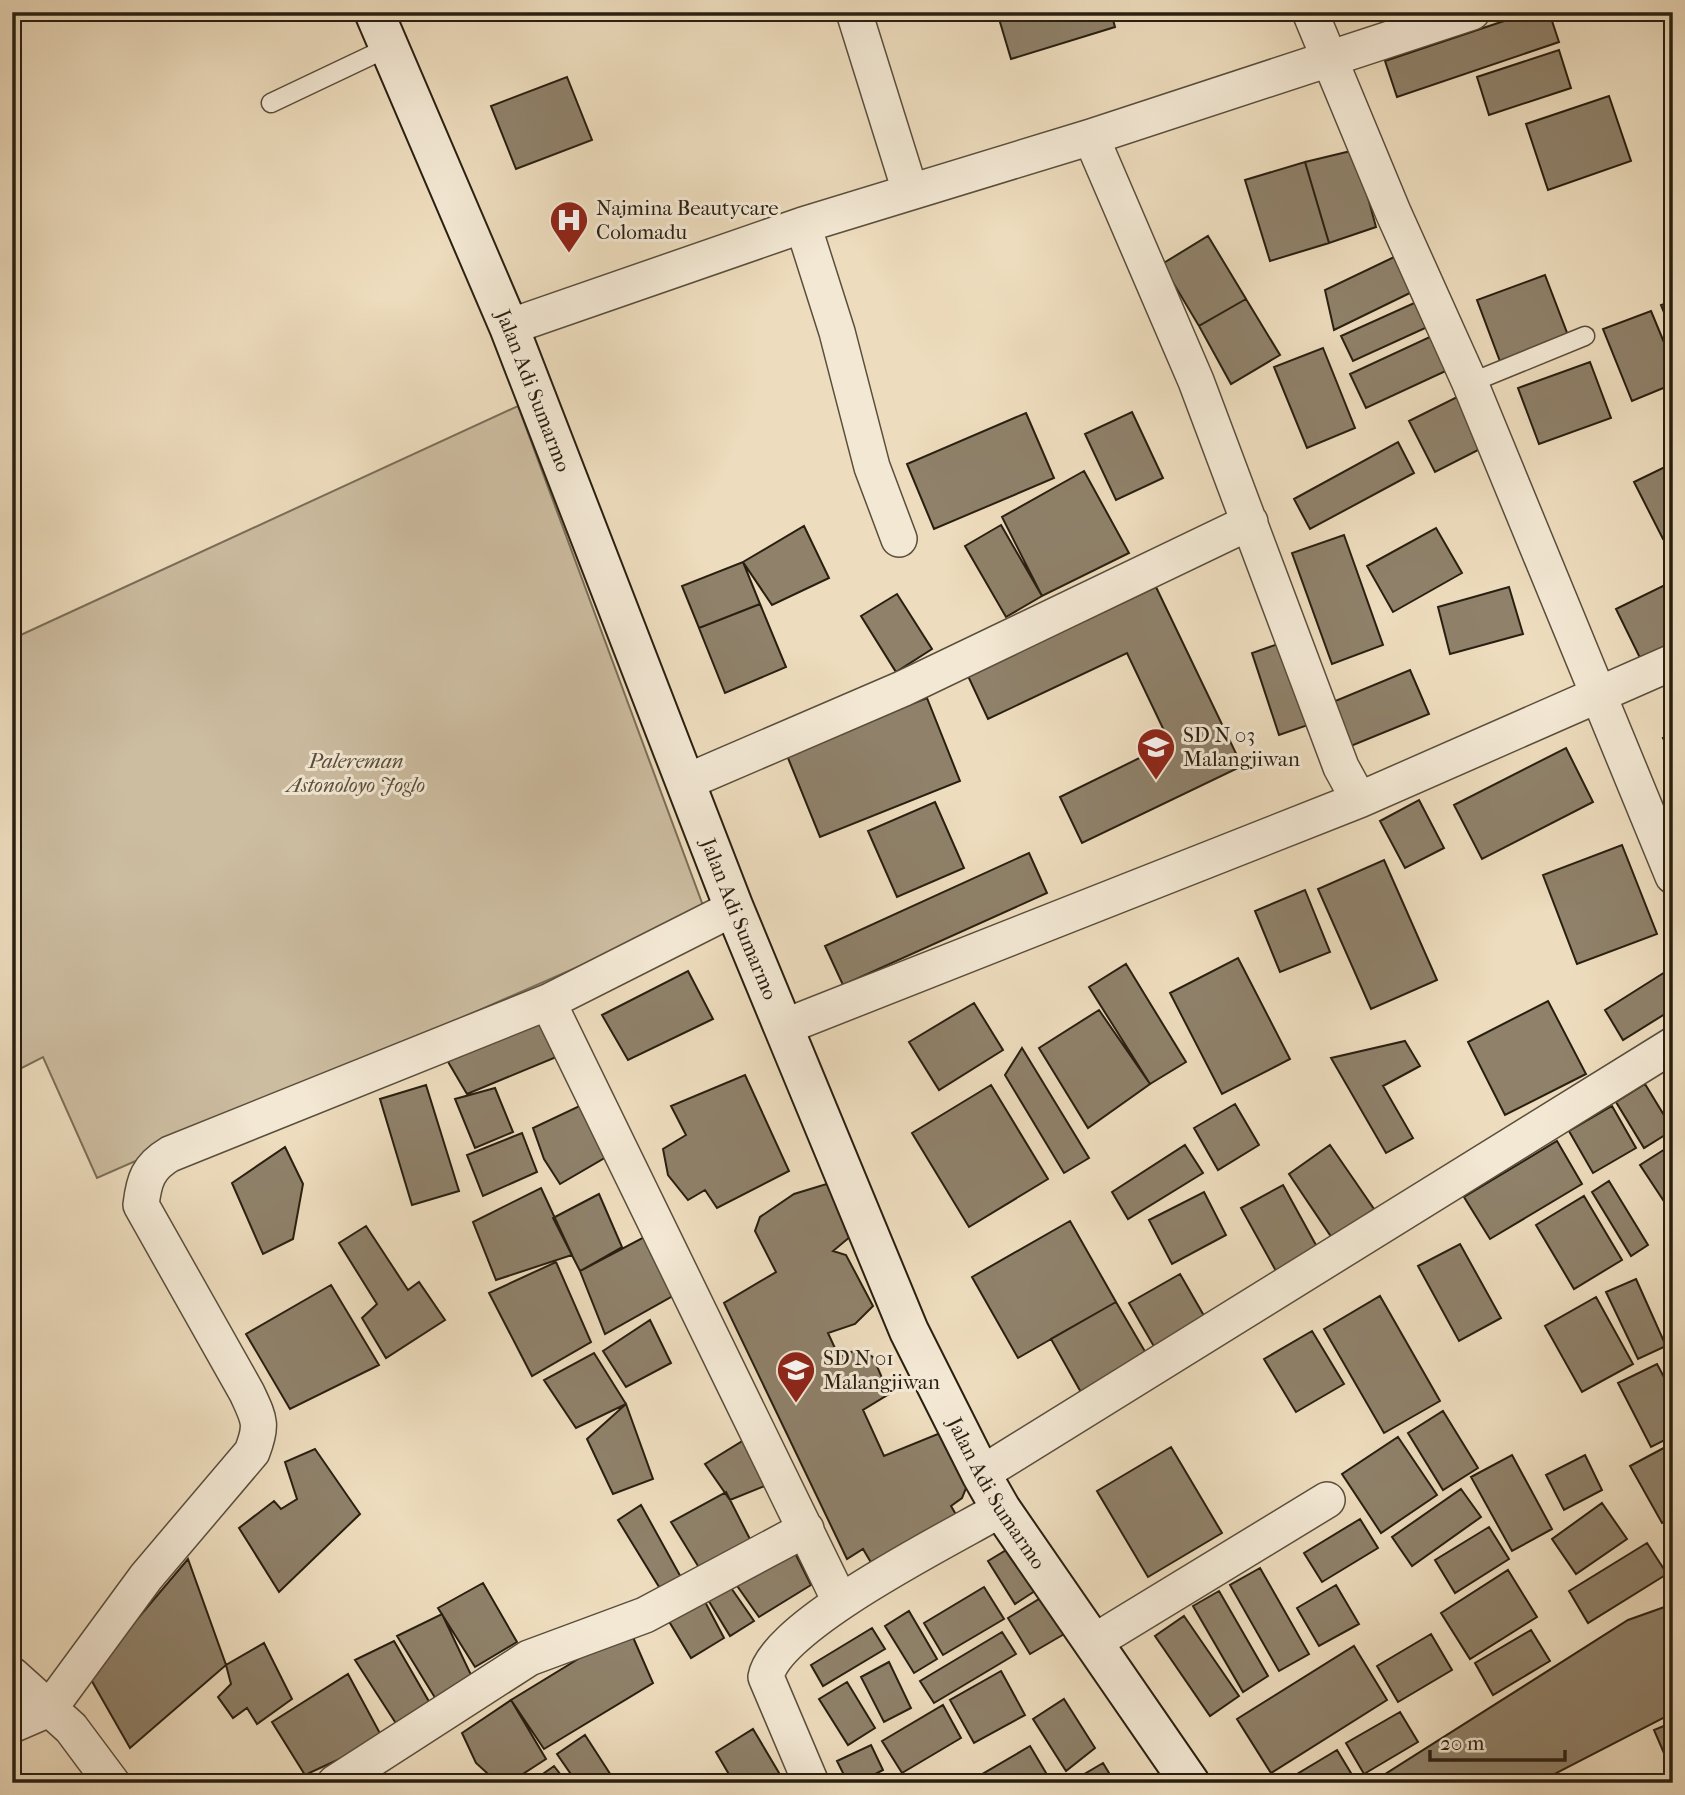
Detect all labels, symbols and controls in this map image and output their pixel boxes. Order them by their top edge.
place label: Najmina Beautycare Colomadu [596,196,779,244]
hospital icon: Najmina Beautycare Colomadu [548,199,590,254]
street label: Jalan Adi Sumarmo [490,304,576,475]
place label: SD N 03 Malangjiwan [1183,723,1300,771]
school or university icon: SD N 03 Malangjiwan [1135,726,1177,781]
park label: Palereman Astonoloyo Joglo [284,749,425,797]
street label: Jalan Adi Sumarmo [695,833,783,1003]
place label: SD N 01 Malangjiwan [823,1346,940,1394]
school or university icon: SD N 01 Malangjiwan [775,1349,817,1404]
street label: Jalan Adi Sumarmo [942,1412,1051,1574]
scale bar [1430,1718,1564,1762]
text: 20 m [1440,1731,1485,1755]

